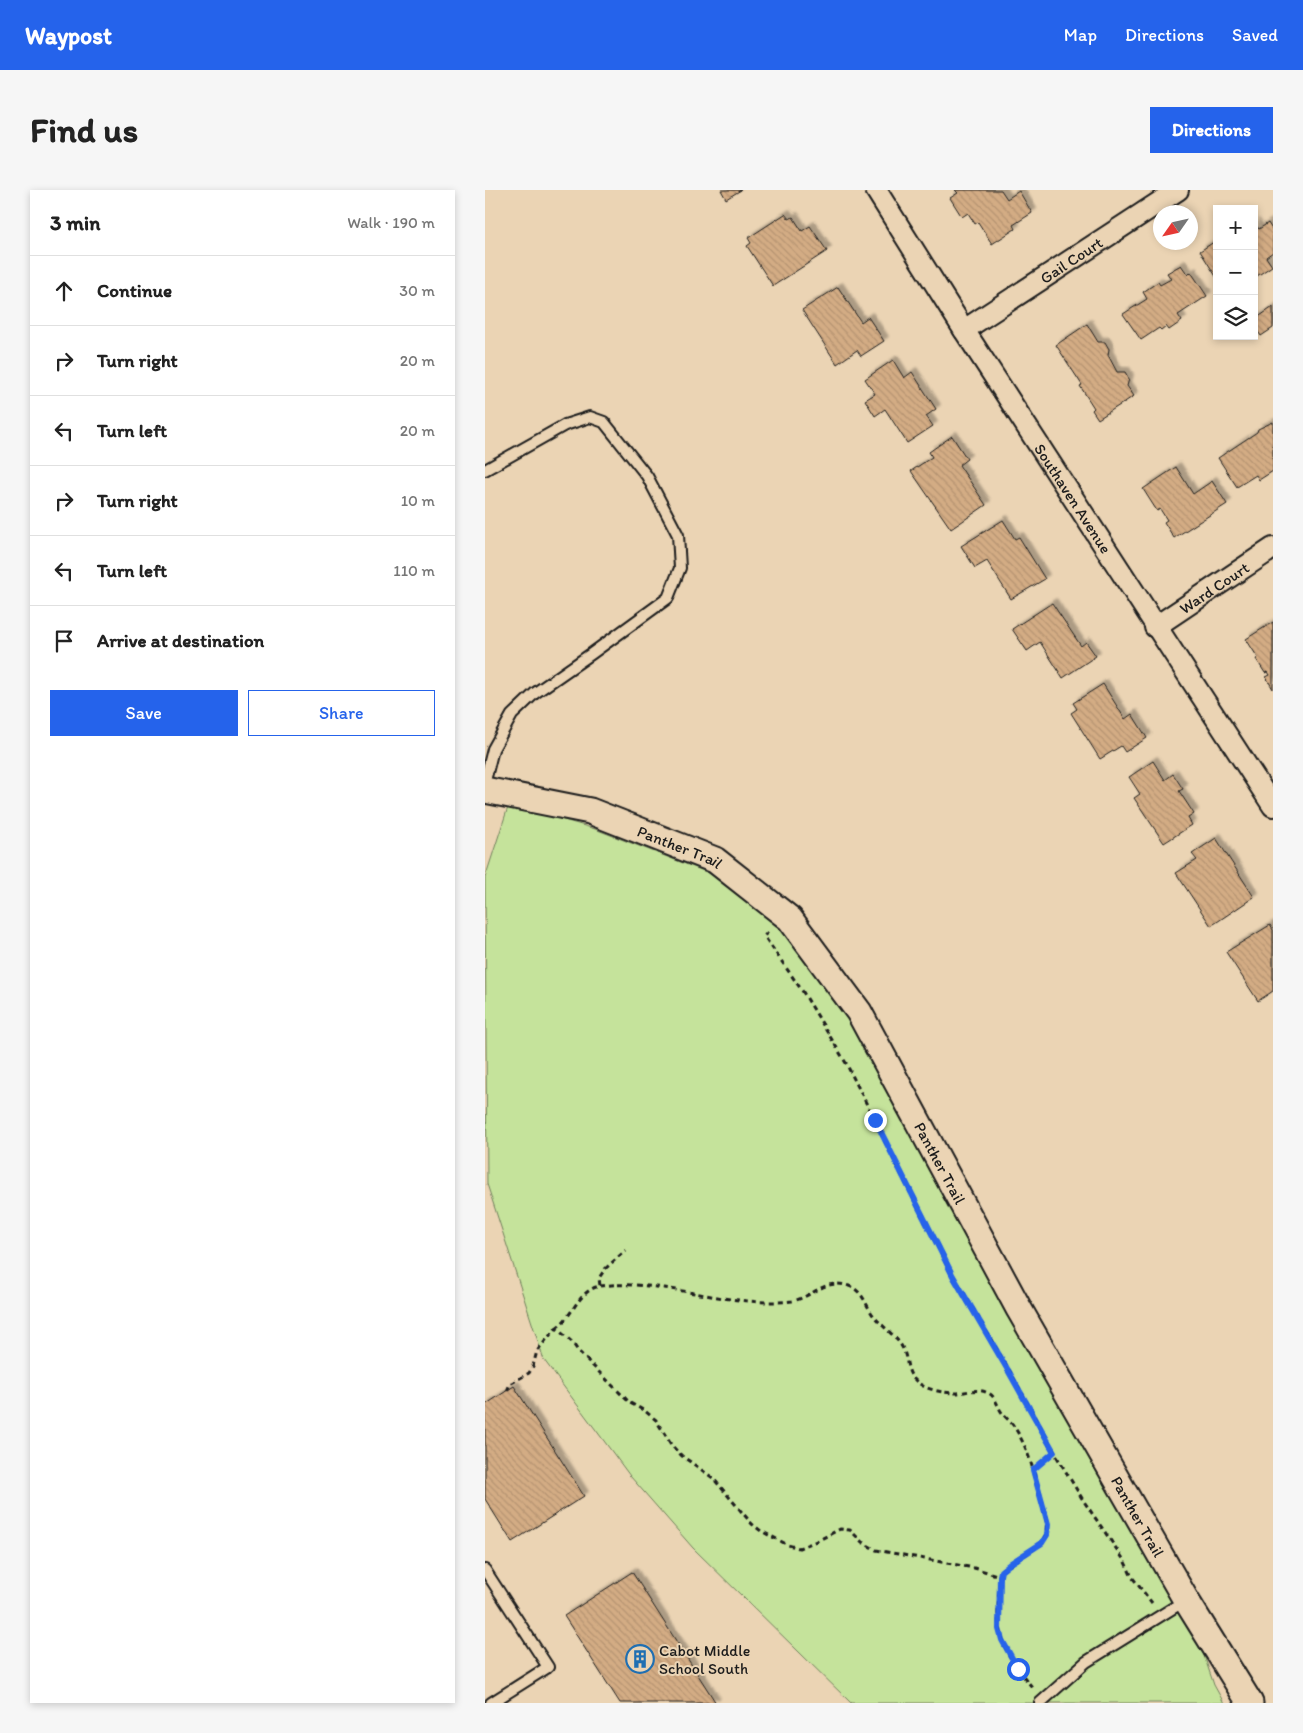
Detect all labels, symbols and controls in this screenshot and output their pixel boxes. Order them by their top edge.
text: Waypost [25,21,112,50]
text: Map [1064,24,1097,46]
text: Directions [1125,24,1204,46]
text: Saved [1232,24,1278,46]
button: Directions [1150,107,1273,153]
text: Find us [30,109,138,151]
north arrow [1153,205,1198,250]
map controls [1213,205,1258,340]
button: + [1213,205,1258,250]
text: 3 min [50,210,100,235]
text: Walk · 190 m [347,213,435,232]
street label: Gail Court [1036,233,1106,288]
button: − [1213,250,1258,295]
icon: ahead [50,277,78,305]
text: Continue [97,279,172,302]
text: 30 m [399,281,435,300]
button: layers [1213,295,1258,340]
icon: right [50,347,78,375]
text: Turn right [97,349,178,372]
text: 20 m [400,351,435,370]
icon: left [50,417,78,445]
text: Turn left [97,419,167,442]
text: 20 m [400,421,435,440]
street label: Southaven Avenue [1030,440,1115,557]
icon: right [50,487,78,515]
text: Turn right [97,489,178,512]
text: 10 m [401,491,435,510]
icon: left [50,557,78,585]
street label: Ward Court [1176,558,1253,618]
text: Turn left [97,559,167,582]
text: 110 m [393,561,435,580]
icon: arrive [50,627,78,655]
text: Arrive at destination [97,629,264,652]
button: Save [50,690,238,736]
button: Share [248,690,435,736]
street label: Panther Trail [635,822,727,873]
route end [864,1109,887,1132]
street label: Panther Trail [910,1119,970,1208]
street label: Panther Trail [1107,1473,1168,1561]
place label: Cabot Middle School South [659,1641,750,1678]
building icon: Cabot Middle School South [625,1644,655,1674]
route start [1007,1658,1030,1681]

